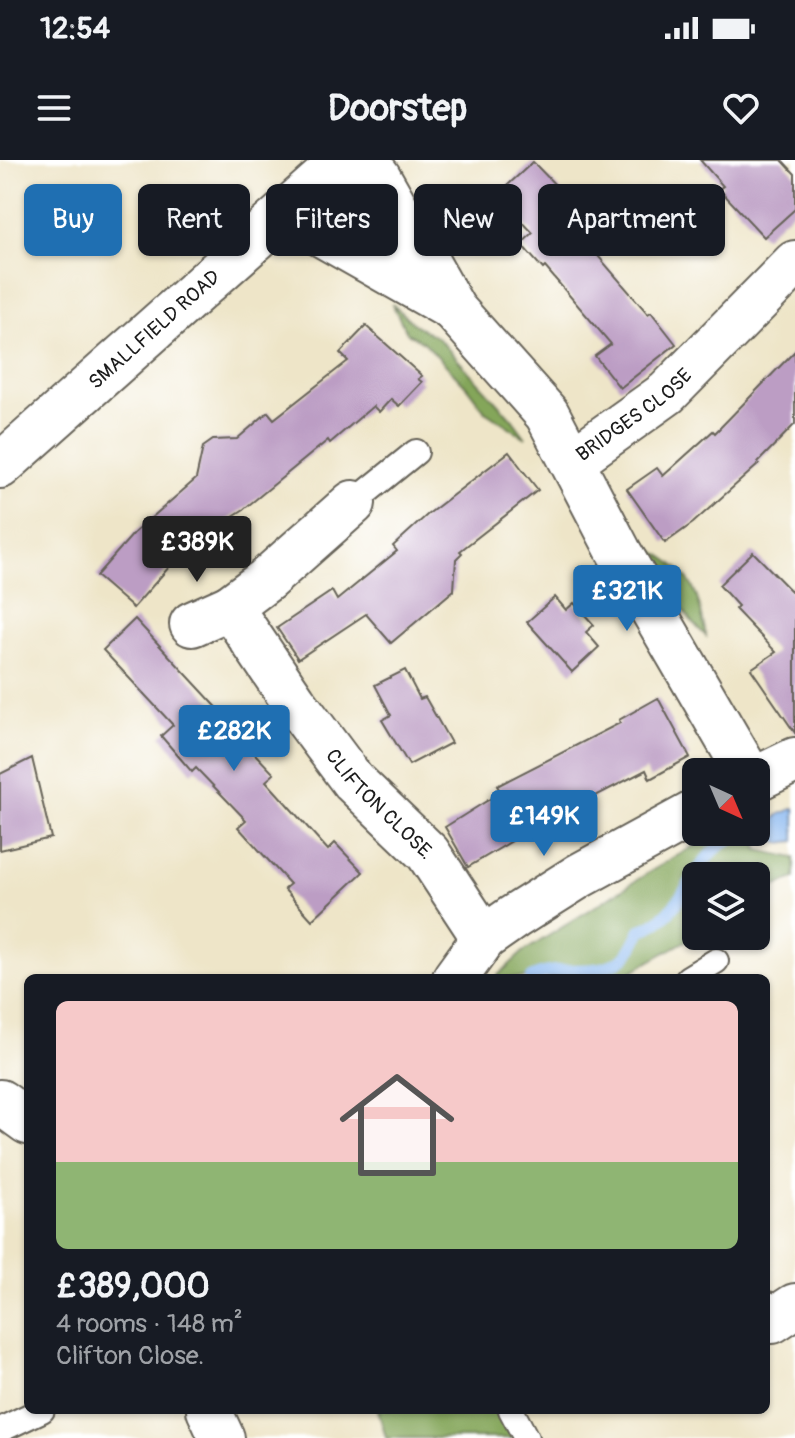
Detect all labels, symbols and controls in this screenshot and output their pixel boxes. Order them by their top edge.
text: 12:54 [40,10,110,47]
icon: menu [32,86,76,130]
text: Doorstep [328,86,467,131]
icon: heart [719,86,763,130]
chip: Buy [24,184,122,256]
chip: Rent [138,184,250,256]
chip: Filters [266,184,398,256]
chip: New [414,184,522,256]
chip: Apartment [538,184,725,256]
street label: SMALLFIELD ROAD [83,264,225,394]
street label: BRIDGES CLOSE [571,363,697,466]
pin: £389K [141,516,253,584]
text: £389K [160,526,234,558]
pin: £321K [571,565,683,633]
text: £321K [591,575,663,607]
pin: £282K [178,705,290,773]
text: £282K [197,715,271,747]
street label: CLIFTON CLOSE. [321,744,441,864]
north arrow [682,758,770,846]
map controls [682,758,770,950]
pin: £149K [488,790,600,858]
text: £149K [508,800,580,832]
button: layers [682,862,770,950]
icon: home [325,1053,469,1197]
text: £389,000 [56,1265,210,1308]
text: 4 rooms · 148 m² [56,1308,243,1340]
text: Clifton Close. [56,1340,204,1372]

